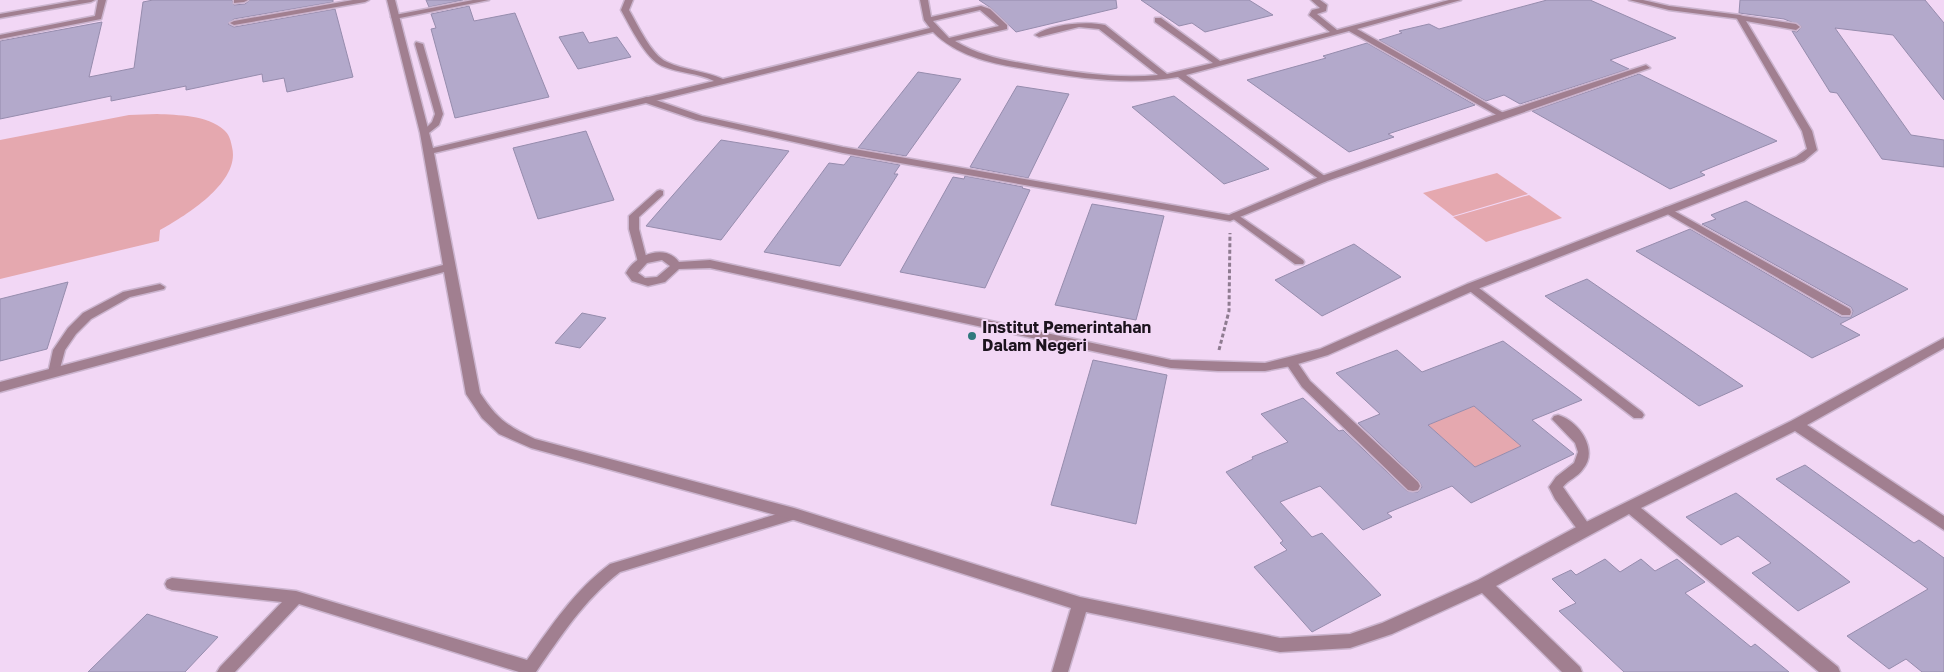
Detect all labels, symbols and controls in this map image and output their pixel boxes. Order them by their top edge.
place label: Institut Pemerintahan Dalam Negeri [982,317,1151,355]
marker: Institut Pemerintahan Dalam Negeri [966,330,978,342]

